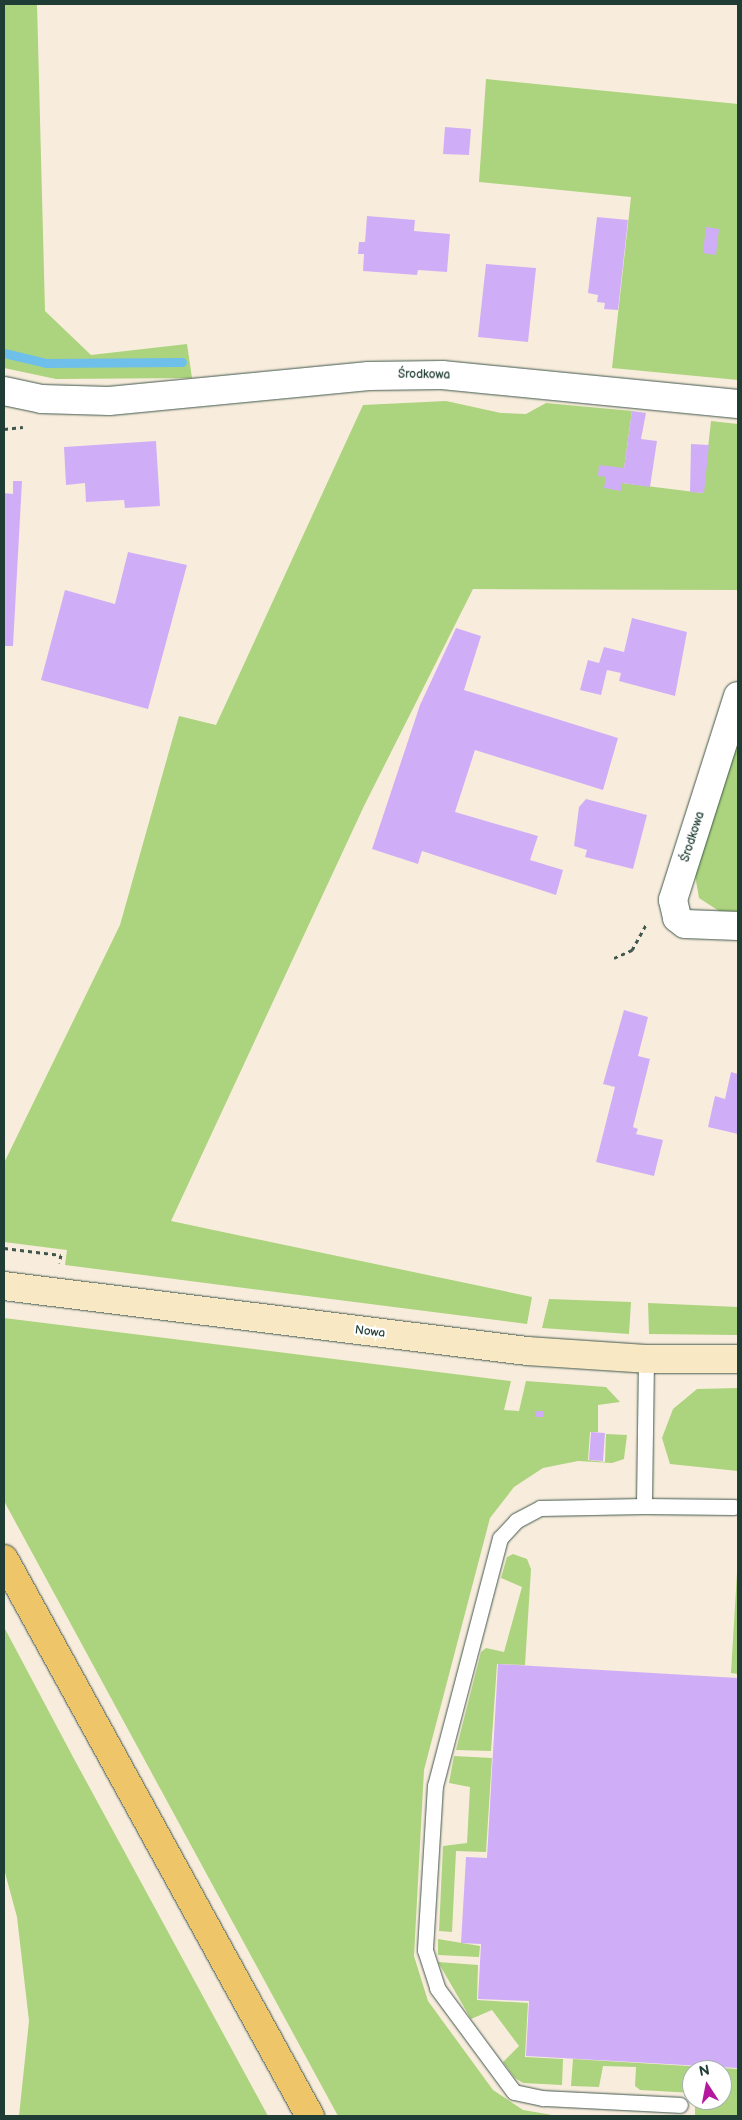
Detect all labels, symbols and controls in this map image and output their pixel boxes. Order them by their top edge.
street label: Środkowa [398,367,450,383]
street label: Środkowa [678,810,708,864]
street label: Nowa [354,1323,386,1341]
north arrow [682,2060,732,2110]
text: N [697,2061,711,2080]

